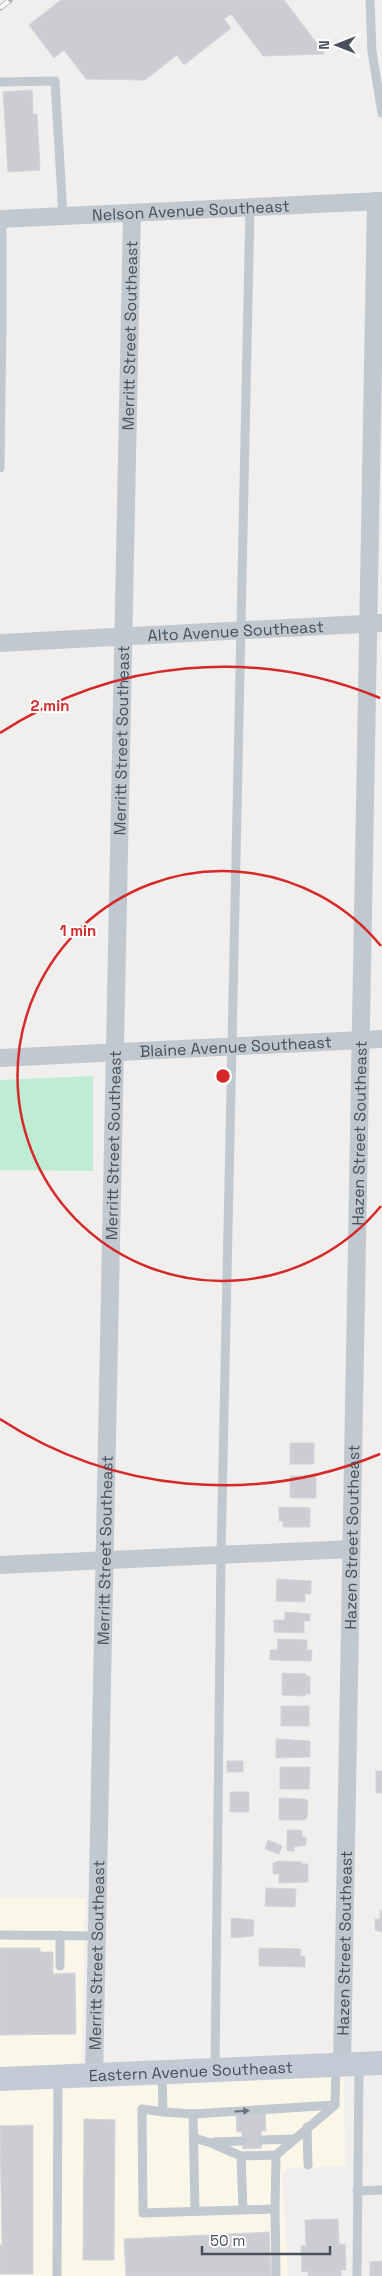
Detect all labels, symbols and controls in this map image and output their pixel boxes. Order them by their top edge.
north arrow [312,20,362,70]
text: N [315,40,333,50]
street label: Nelson Avenue Southeast [92,195,290,226]
street label: Merritt Street Southeast [118,240,142,431]
street label: Alto Avenue Southeast [147,616,324,646]
street label: Merritt Street Southeast [109,645,134,835]
text: 2 min [31,696,69,715]
text: 1 min [60,921,96,940]
street label: Blaine Avenue Southeast [139,1032,332,1062]
street label: Hazen Street Southeast [347,1040,372,1226]
street label: Merritt Street Southeast [101,1050,126,1240]
centre of rings [214,1067,232,1085]
street label: Hazen Street Southeast [340,1444,364,1630]
street label: Merritt Street Southeast [93,1455,118,1645]
street label: Hazen Street Southeast [333,1850,357,2036]
street label: Merritt Street Southeast [85,1860,109,2050]
street label: Eastern Avenue Southeast [88,2057,293,2086]
one-way arrow [234,2106,250,2114]
scale bar [202,2224,330,2256]
text: 50 m [210,2231,245,2250]

